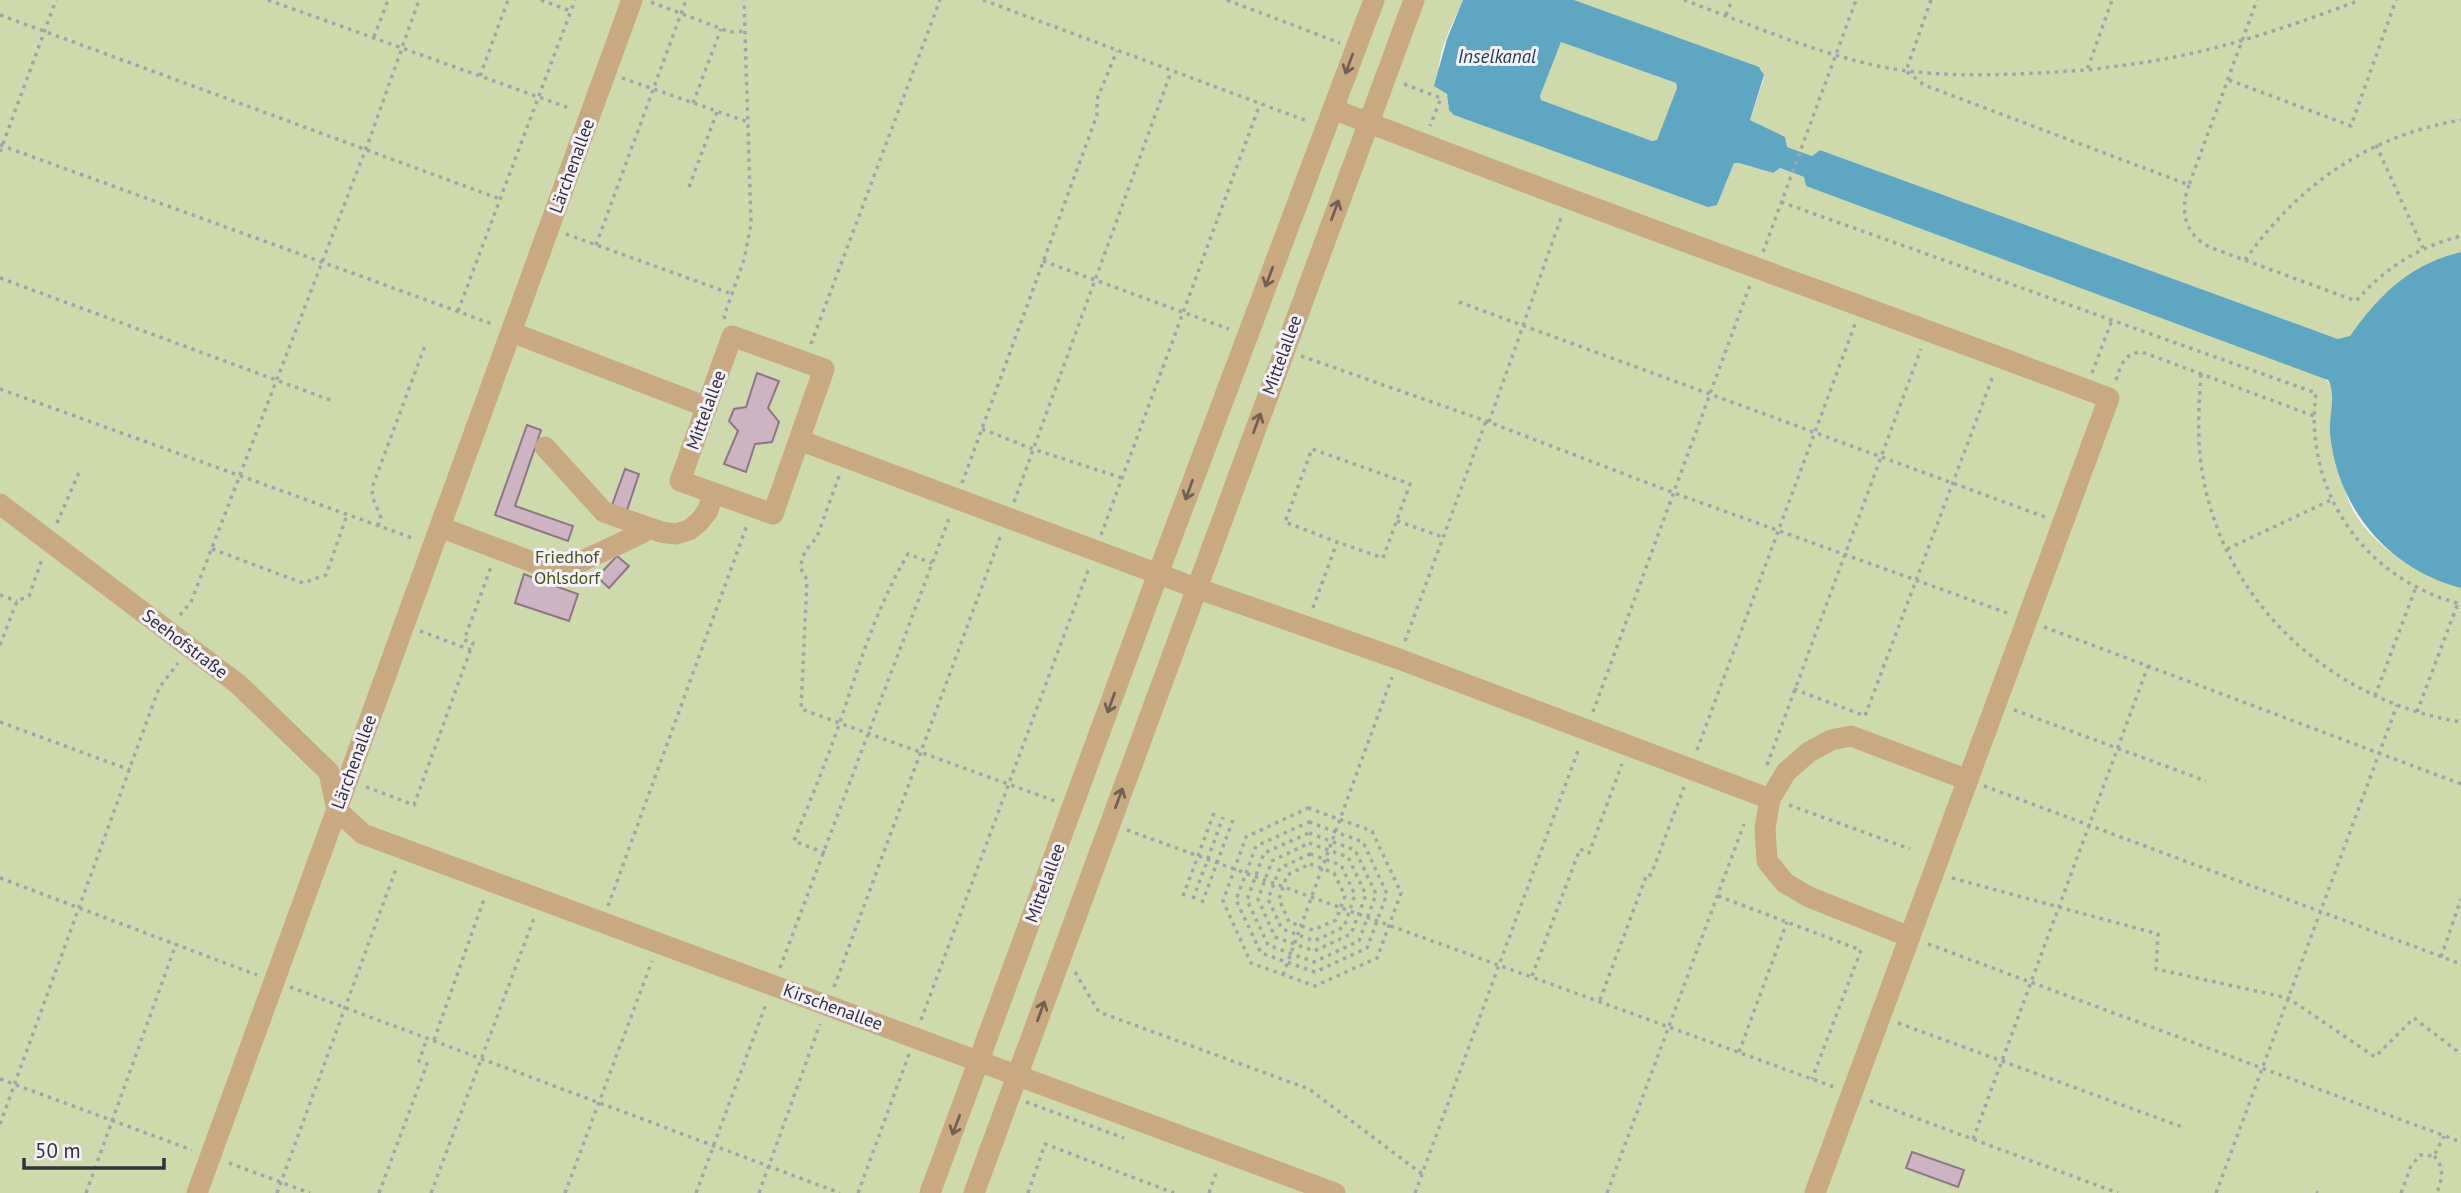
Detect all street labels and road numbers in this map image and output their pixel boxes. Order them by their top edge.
street label: Lärchenallee [544,115,599,216]
street label: Mittelallee [1257,312,1307,398]
street label: Mittelallee [681,367,731,453]
street label: Seehofstraße [138,604,233,683]
street label: Lärchenallee [326,711,381,812]
street label: Mittelallee [1020,840,1070,926]
street label: Kirschenallee [780,978,886,1035]

